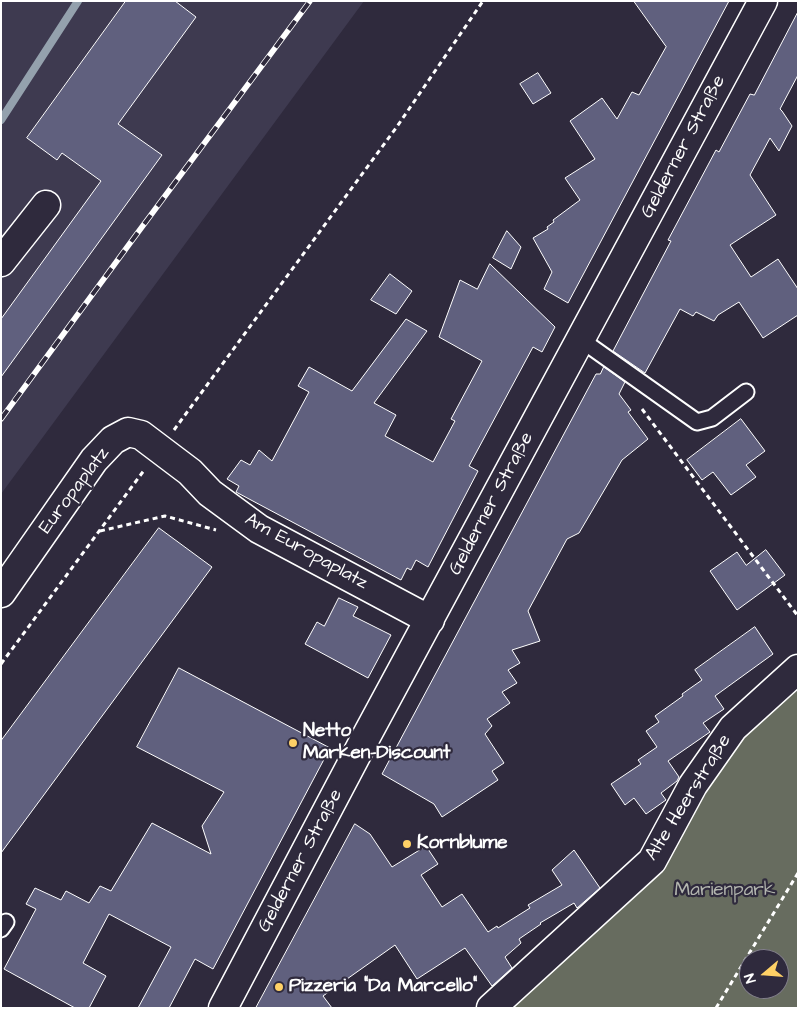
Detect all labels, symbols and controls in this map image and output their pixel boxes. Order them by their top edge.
street label: Gelderner Straße [637,72,731,222]
street label: Gelderner Straße [445,429,539,579]
street label: Europaplatz [35,443,115,539]
street label: Am Europaplatz [240,509,372,595]
place label: Netto Marken-Discount [303,721,450,765]
street label: Alte Heerstraße [641,731,737,865]
marker: Netto Marken-Discount [287,737,299,749]
street label: Gelderner Straße [254,786,348,936]
place label: Kornblume [417,833,508,855]
marker: Kornblume [401,838,413,850]
park label: Marienpark [675,880,775,902]
north arrow [739,949,789,999]
text: N [740,971,762,986]
place label: Pizzeria "Da Marcello" [289,976,477,998]
marker: Pizzeria "Da Marcello" [273,981,285,993]

